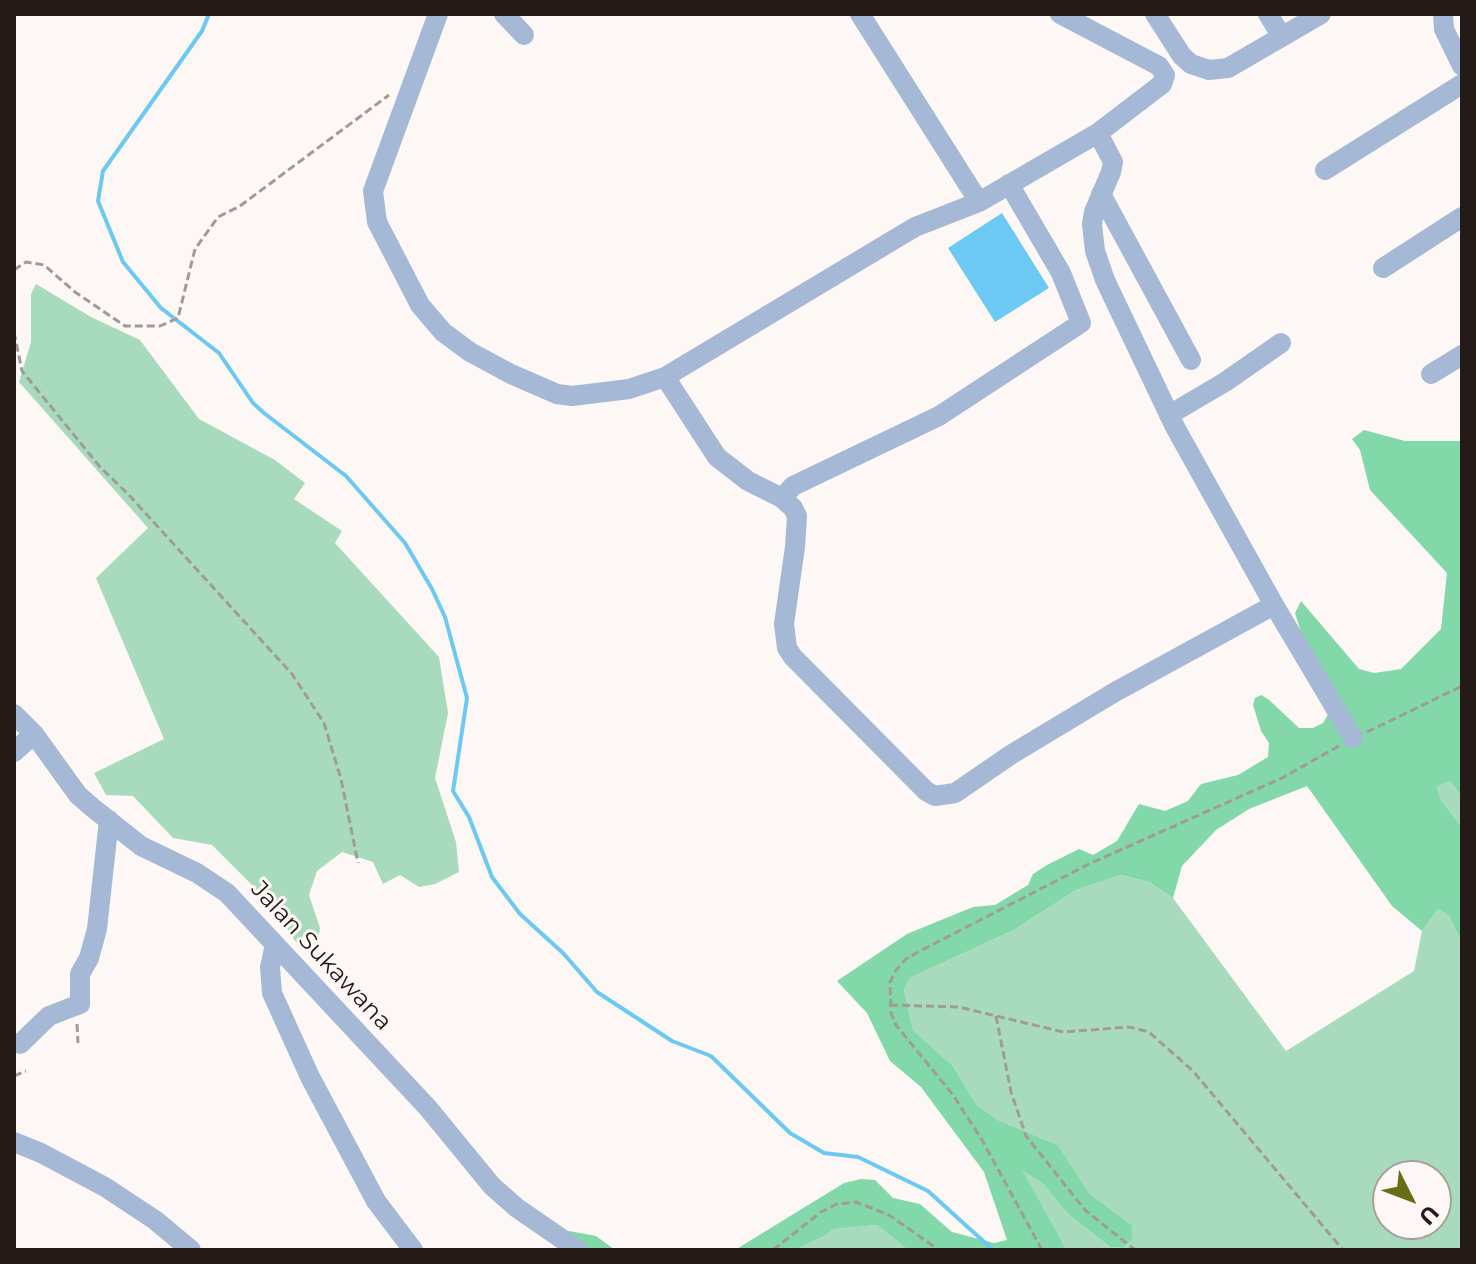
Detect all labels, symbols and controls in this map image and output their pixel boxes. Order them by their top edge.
street label: Jalan Sukawana [245,875,397,1037]
north arrow [1372,1160,1452,1240]
text: U [1413,1200,1445,1231]

